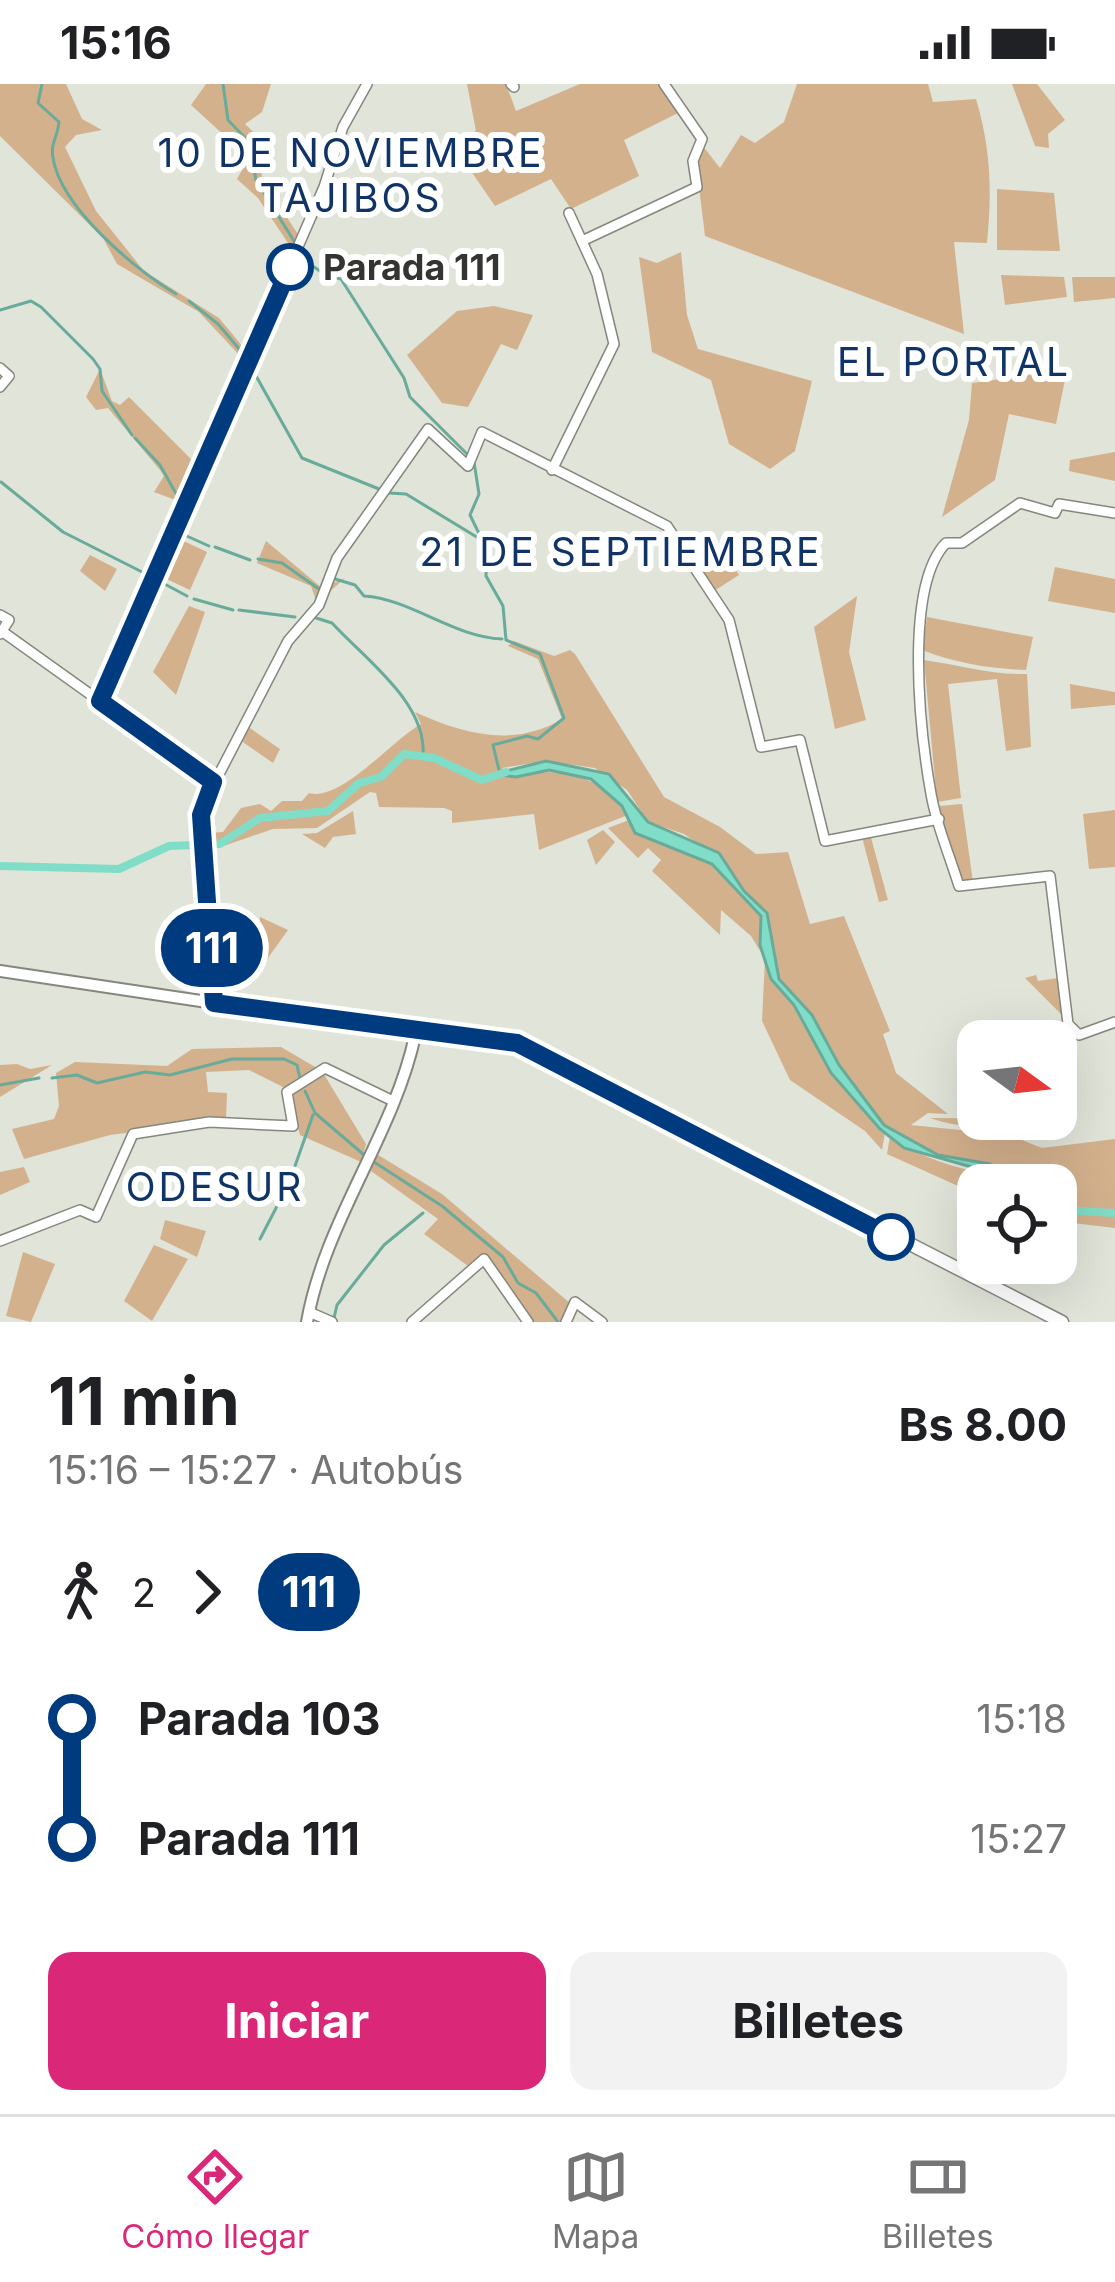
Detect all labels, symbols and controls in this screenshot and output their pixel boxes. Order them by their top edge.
text: 15:16 [60,15,172,70]
district label: 10 DE NOVIEMBRE TAJIBOS [158,129,545,221]
marker: Parada 111 [268,245,312,289]
place label: Parada 111 [323,245,501,289]
district label: EL PORTAL [837,338,1071,385]
district label: 21 DE SEPTIEMBRE [420,528,822,575]
line badge: 111 [143,909,281,987]
text: 111 [185,922,239,973]
north arrow [957,1020,1077,1140]
map controls [957,1020,1077,1284]
district label: ODESUR [126,1163,304,1210]
button: locate [957,1164,1077,1284]
unlabelled marker [869,1215,913,1259]
text: 11 min [48,1361,240,1441]
text: Bs 8.00 [899,1397,1067,1452]
text: 15:16 – 15:27 · Autobús [48,1446,463,1493]
icon: walk [48,1559,114,1625]
icon: forward [174,1559,240,1625]
text: 111 [282,1566,336,1617]
text: 2 [132,1569,156,1616]
text: Parada 103 [138,1691,381,1746]
text: 15:18 [976,1695,1067,1742]
text: Parada 111 [138,1811,360,1866]
text: 15:27 [970,1815,1067,1862]
button: Iniciar [48,1952,546,2090]
button: Billetes [570,1952,1067,2090]
tab: Cómo llegar [121,2144,310,2256]
tab: Mapa [552,2144,639,2256]
tab: Billetes [882,2144,994,2256]

